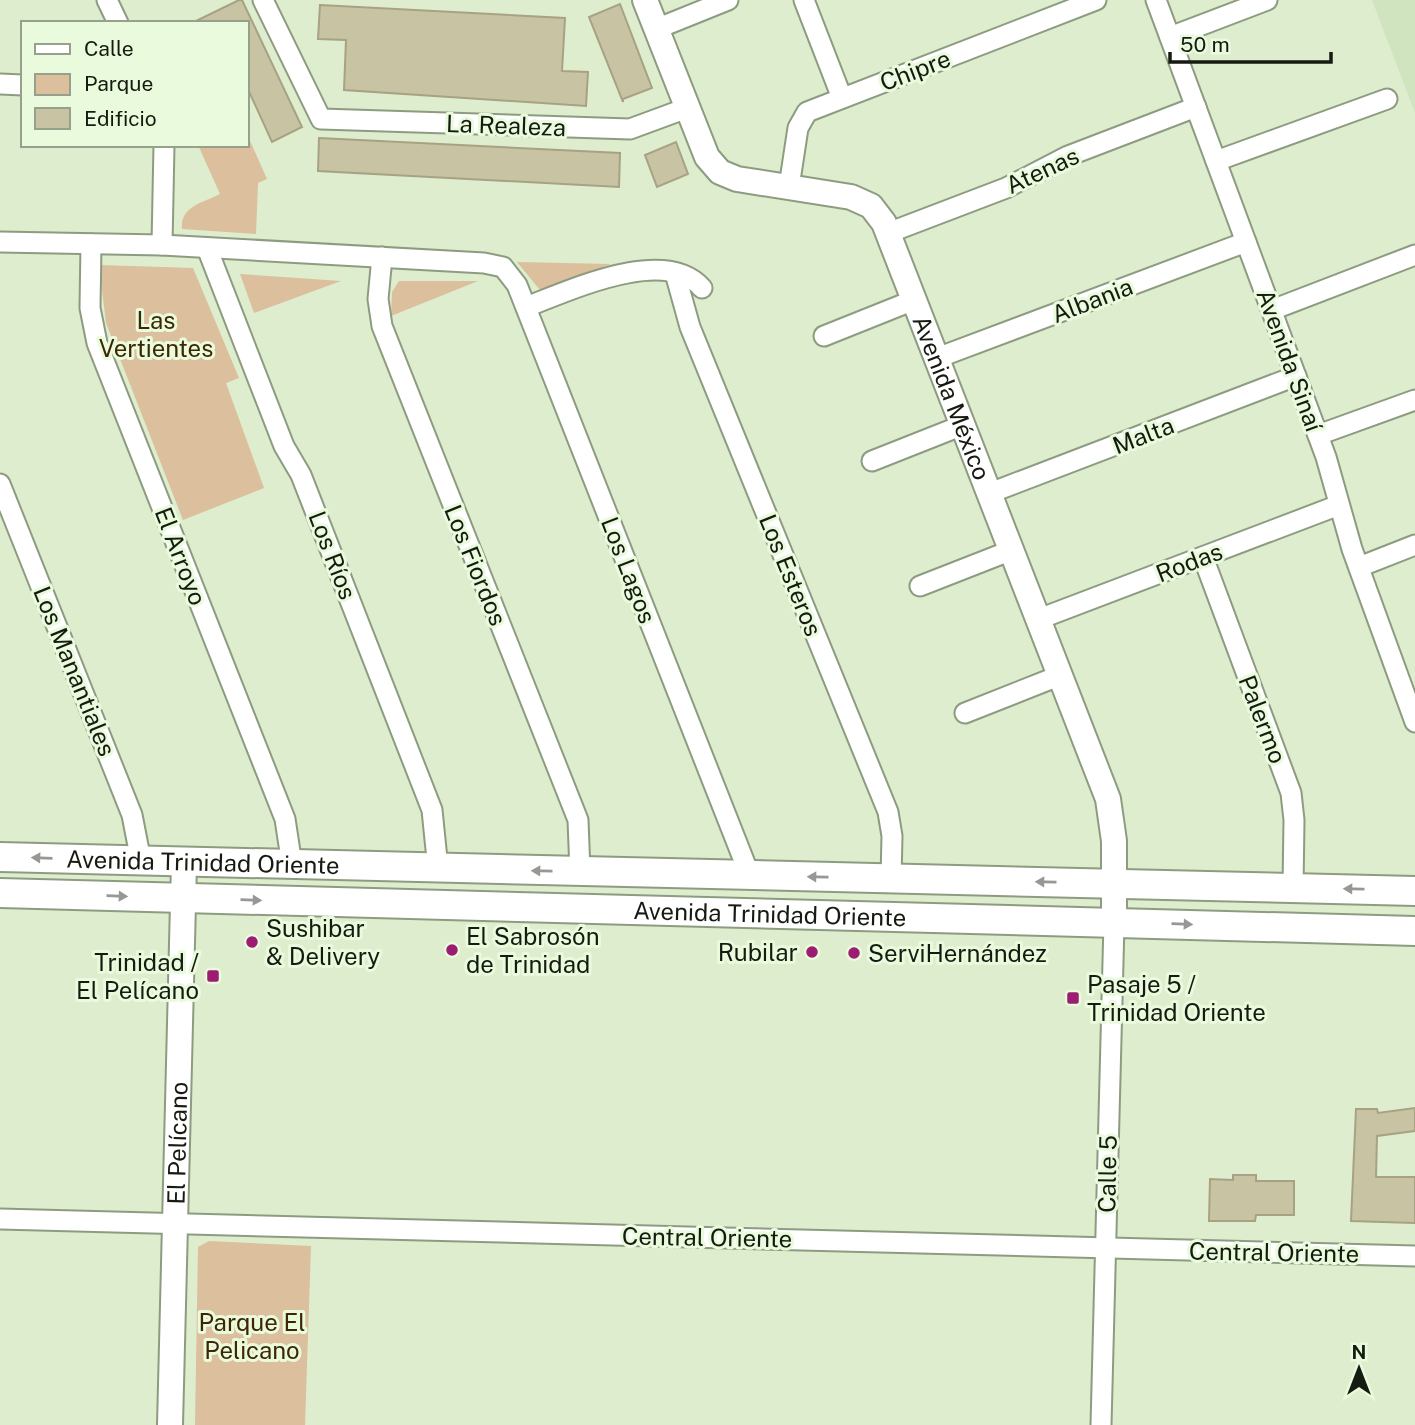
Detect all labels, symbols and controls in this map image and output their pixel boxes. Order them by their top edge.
legend [21,21,248,147]
scale bar [1170,21,1331,65]
text: 50 m [1180,32,1230,57]
text: Calle [84,36,134,61]
street label: Chipre [876,44,954,96]
text: Parque [84,71,153,96]
text: Edificio [84,106,157,131]
street label: La Realeza [446,109,566,141]
street label: Atenas [1001,141,1083,199]
street label: Albania [1047,272,1137,328]
street label: Avenida Sinaí [1251,285,1329,436]
park label: Las Vertientes [99,306,213,362]
street label: Avenida México [907,311,996,484]
street label: Malta [1108,411,1178,459]
street label: Los Fiordos [439,501,513,629]
street label: El Arroyo [149,503,213,609]
street label: Los Ríos [303,507,363,603]
street label: Los Esteros [754,510,828,640]
street label: Los Lagos [596,513,662,627]
street label: Rodas [1152,537,1226,587]
street label: Los Manantiales [28,582,122,760]
street label: Palermo [1233,671,1293,767]
street label: Avenida Trinidad Oriente [66,845,340,879]
one-way arrow [31,853,53,864]
one-way arrow [531,865,553,877]
one-way arrow [807,872,829,883]
one-way arrow [1035,877,1057,888]
one-way arrow [1343,884,1365,895]
one-way arrow [106,891,128,902]
one-way arrow [241,894,263,906]
street label: Avenida Trinidad Oriente [633,896,907,931]
place label: Sushibar & Delivery [266,914,380,970]
one-way arrow [1171,919,1193,930]
place label: El Sabrosón de Trinidad [466,922,600,978]
marker: Sushibar & Delivery [244,934,260,950]
place label: Rubilar [718,938,798,966]
place label: ServiHernández [868,939,1047,967]
marker: El Sabrosón de Trinidad [444,942,460,958]
marker: Rubilar [804,944,820,960]
marker: ServiHernández [846,945,862,961]
place label: Trinidad / El Pelícano [76,948,200,1004]
marker: Trinidad / El Pelícano [205,968,221,984]
place label: Pasaje 5 / Trinidad Oriente [1087,970,1266,1026]
marker: Pasaje 5 / Trinidad Oriente [1065,990,1081,1006]
street label: El Pelícano [161,1081,193,1205]
street label: Calle 5 [1092,1135,1122,1213]
street label: Central Oriente [622,1222,792,1252]
street label: Central Oriente [1189,1237,1359,1267]
park label: Parque El Pelicano [199,1308,305,1364]
north arrow [1324,1334,1394,1404]
text: N [1352,1341,1366,1363]

